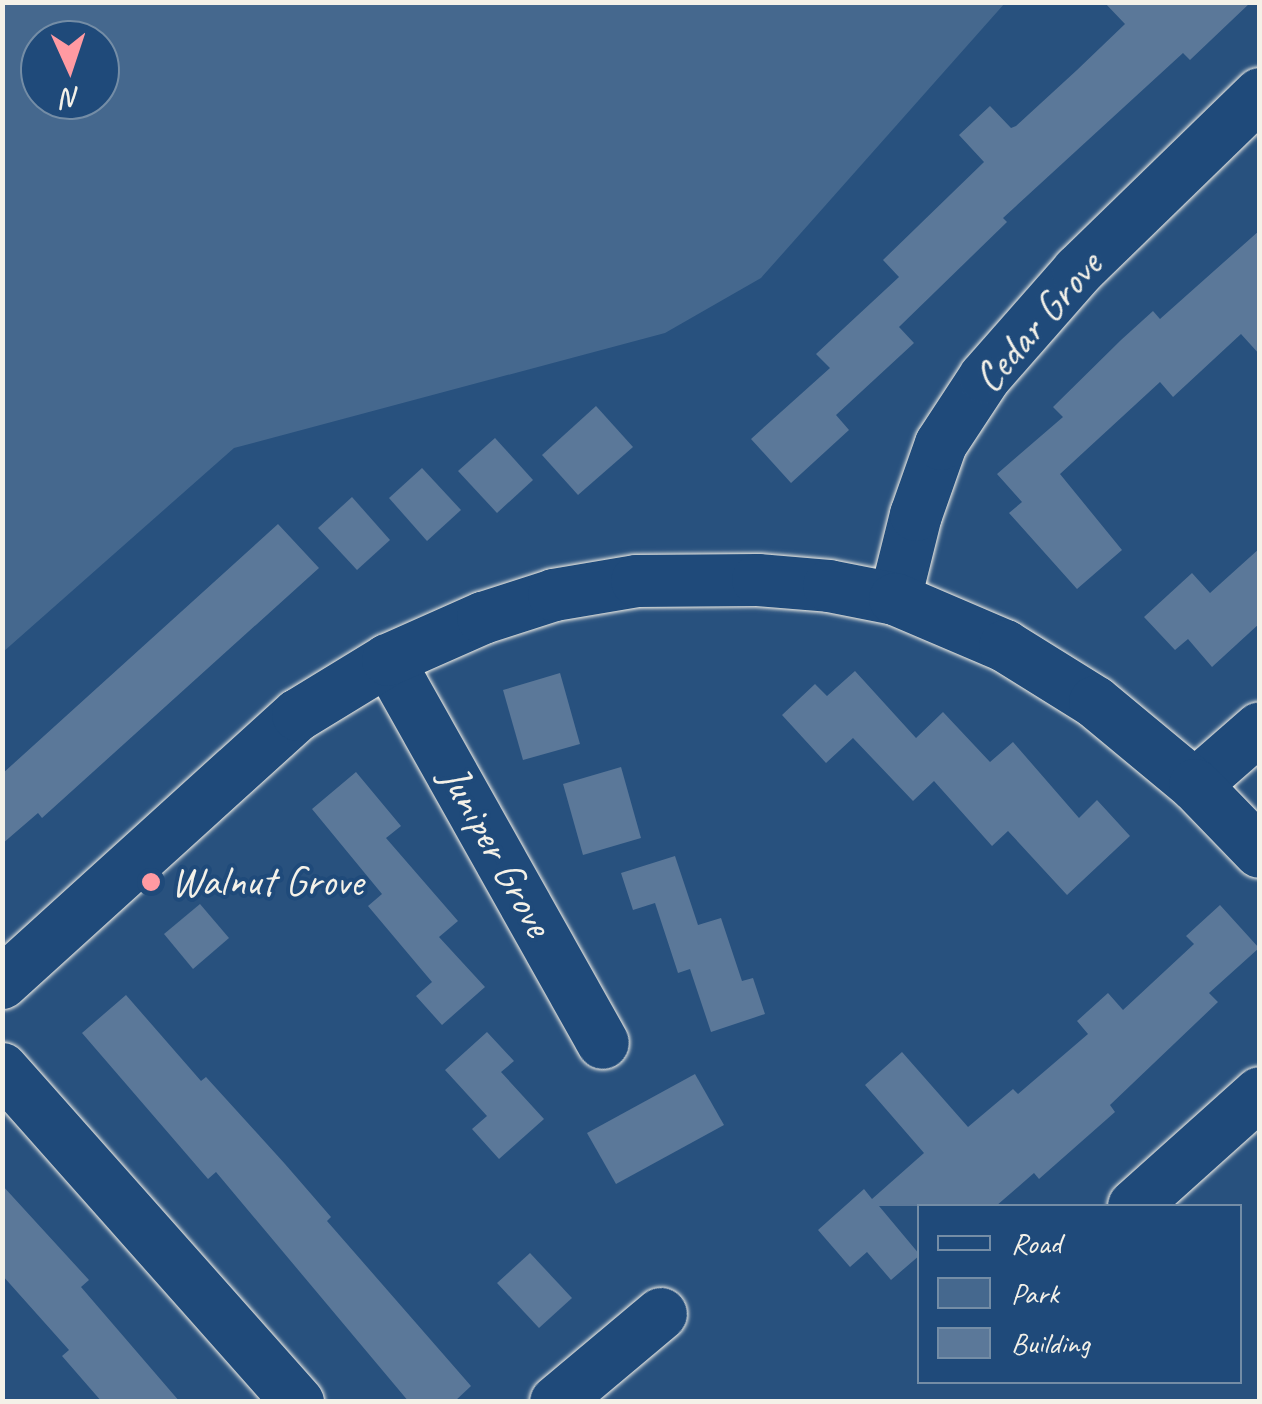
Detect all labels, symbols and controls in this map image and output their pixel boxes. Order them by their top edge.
north arrow [20,20,120,120]
text: N [62,81,81,116]
street label: Cedar Grove [963,241,1113,403]
street label: Juniper Grove [429,757,563,945]
place label: Walnut Grove [171,857,363,907]
marker: Walnut Grove [140,871,162,893]
legend [917,1204,1242,1384]
text: Road [1011,1224,1061,1262]
text: Park [1011,1274,1059,1312]
text: Building [1011,1324,1090,1362]

